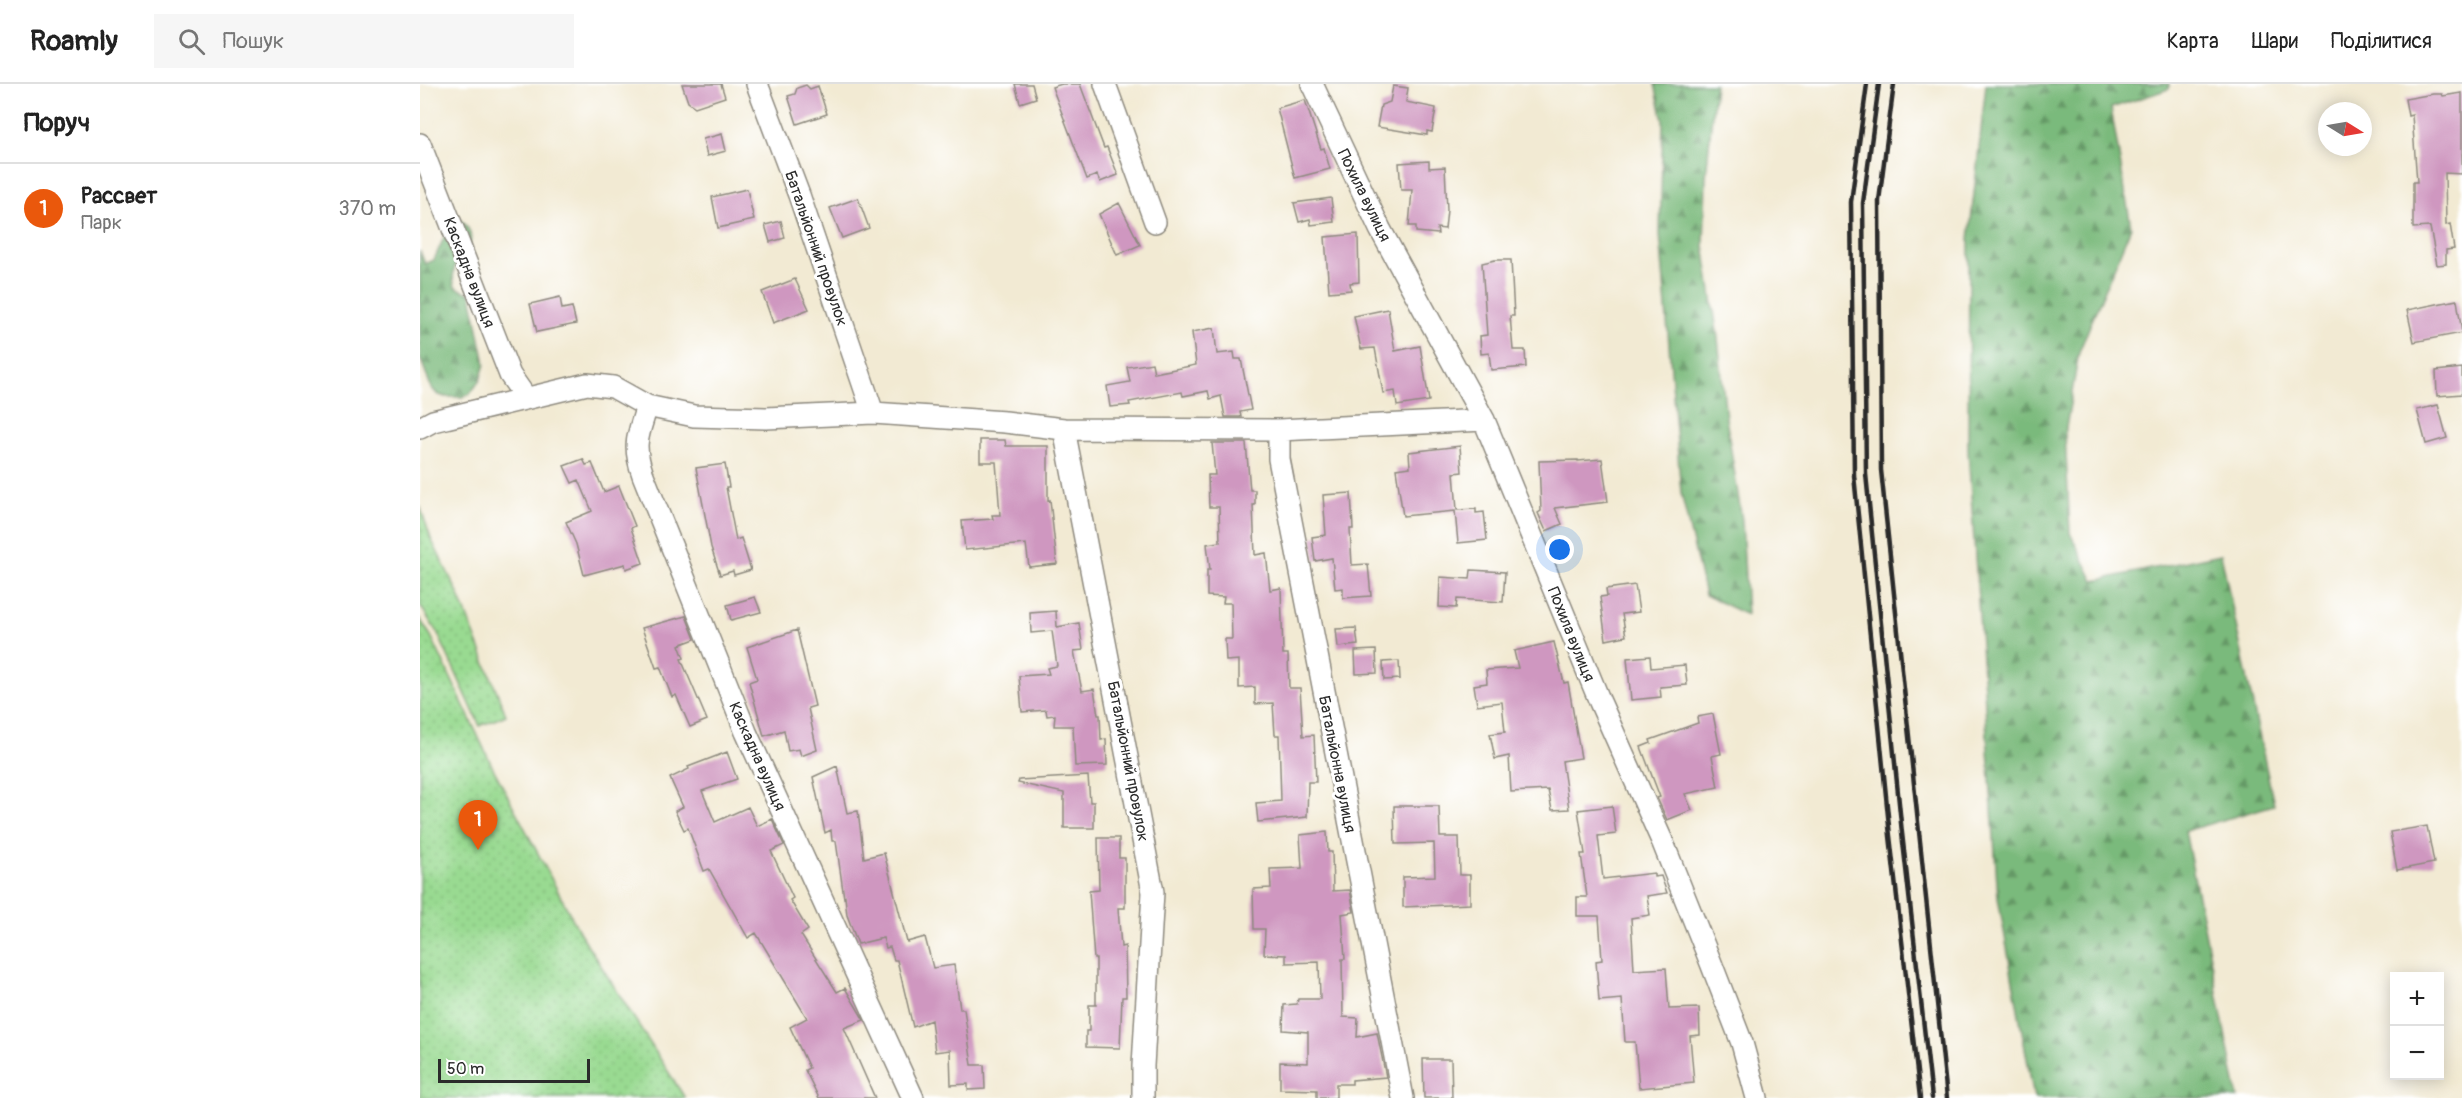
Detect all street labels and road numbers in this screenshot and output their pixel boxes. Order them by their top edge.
street label: Похила вулиця [1333,146,1395,245]
street label: Батальйонний провулок [780,168,852,329]
street label: Каскадна вулиця [439,214,499,330]
street label: Похила вулиця [1543,584,1599,685]
street label: Батальйонний провулок [1103,679,1153,843]
street label: Батальйонна вулиця [1314,694,1360,834]
street label: Каскадна вулиця [724,699,790,814]

